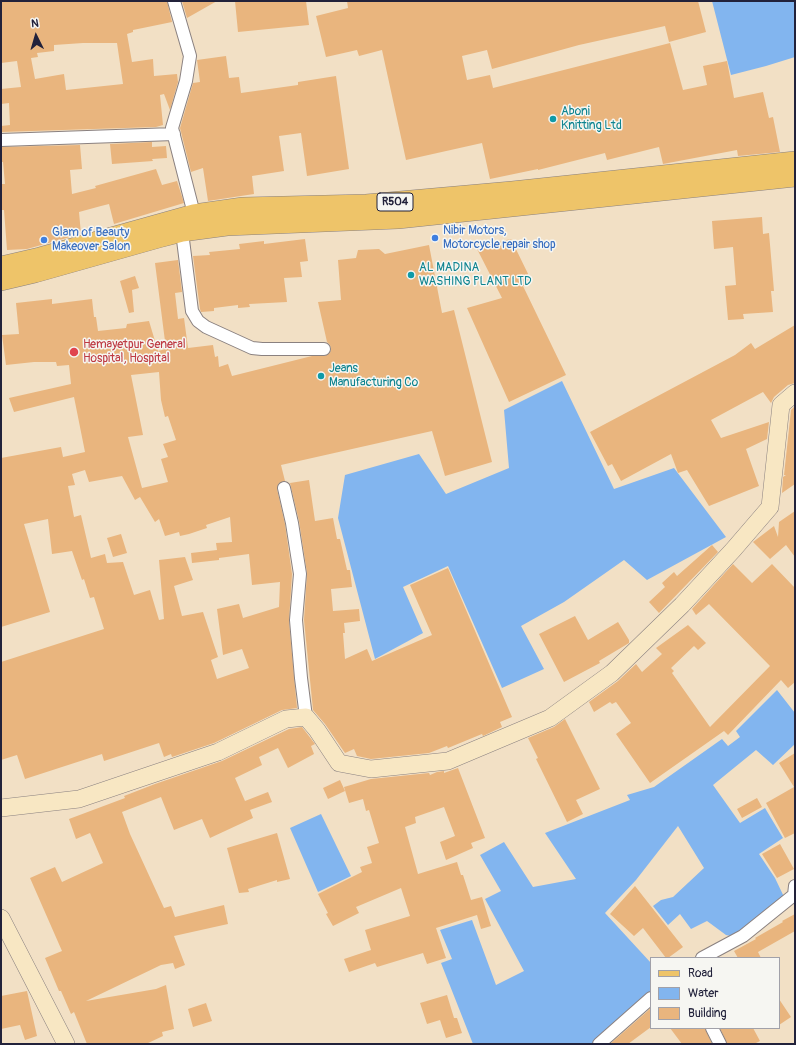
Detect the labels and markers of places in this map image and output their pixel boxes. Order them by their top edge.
place label: Aboni Knitting Ltd [561,105,622,133]
marker: Aboni Knitting Ltd [548,114,558,124]
place label: Nibir Motors, Motorcycle repair shop [443,224,556,252]
place label: Glam of Beauty Makeover Salon [52,226,130,254]
marker: Nibir Motors, Motorcycle repair shop [430,233,440,243]
marker: Glam of Beauty Makeover Salon [39,235,49,245]
place label: AL MADINA WASHING PLANT LTD [419,261,532,289]
marker: AL MADINA WASHING PLANT LTD [406,270,416,280]
place label: Hemayetpur General Hospital, Hospital [83,338,186,366]
marker: Hemayetpur General Hospital, Hospital [68,346,80,358]
place label: Jeans Manufacturing Co [329,362,418,390]
marker: Jeans Manufacturing Co [316,371,326,381]

